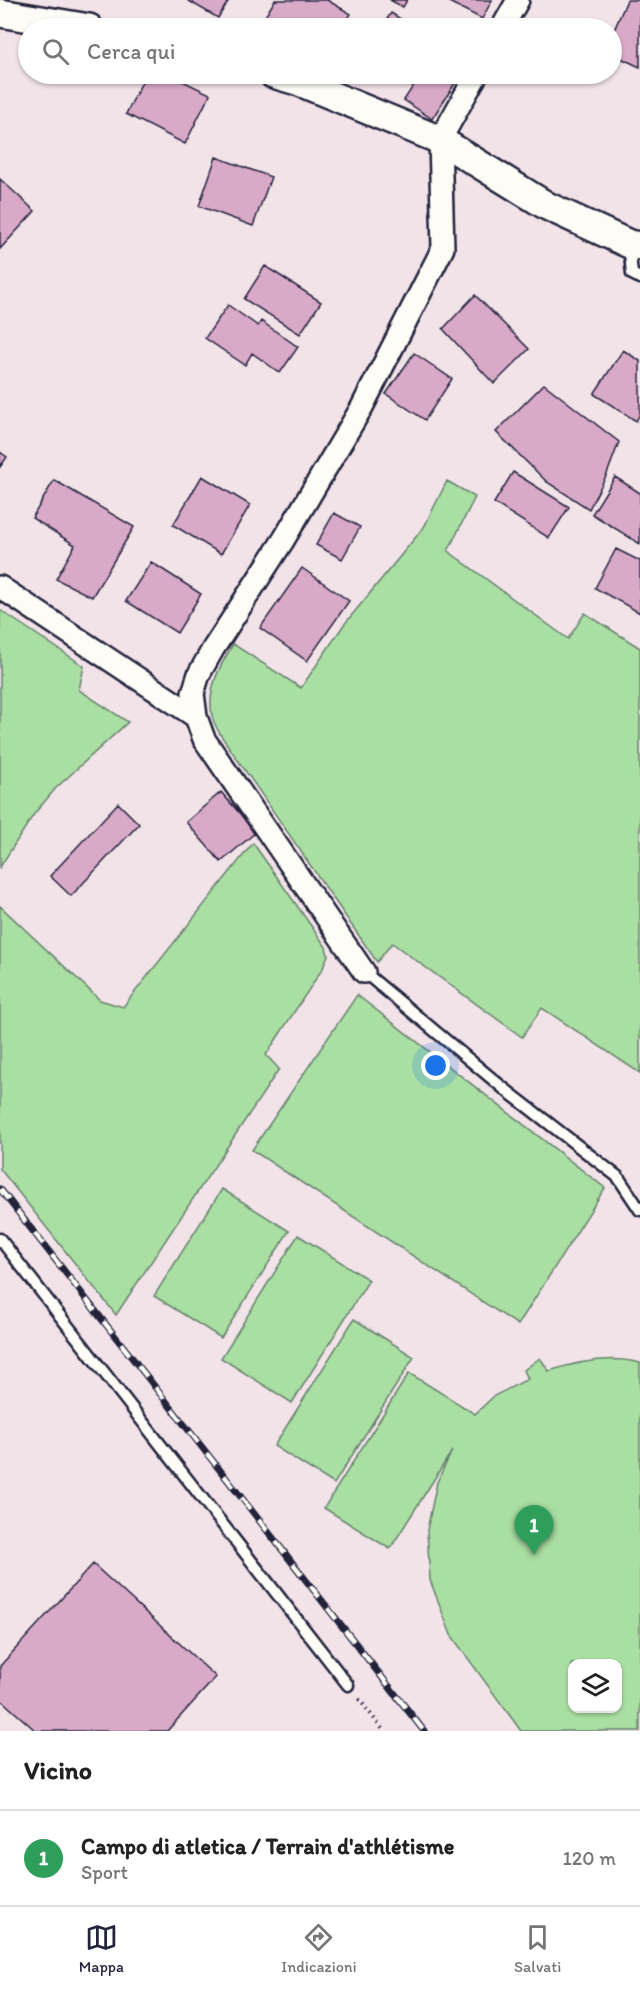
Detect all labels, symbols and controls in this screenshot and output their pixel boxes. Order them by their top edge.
search box [18,18,622,84]
icon: search [39,35,72,68]
text: Cerca qui [87,38,175,65]
your location [421,1051,450,1080]
pin: 1 [514,1506,554,1555]
map controls [568,1659,622,1713]
button: layers [568,1659,622,1713]
text: Vicino [24,1754,92,1786]
text: Campo di atletica / Terrain d'athlétisme [81,1833,454,1860]
text: 1 [39,1846,48,1870]
text: 120 m [563,1846,616,1870]
text: Sport [81,1860,128,1884]
tab: Mappa [79,1921,124,1976]
tab: Indicazioni [281,1921,357,1976]
tab: Salvati [514,1921,561,1976]

